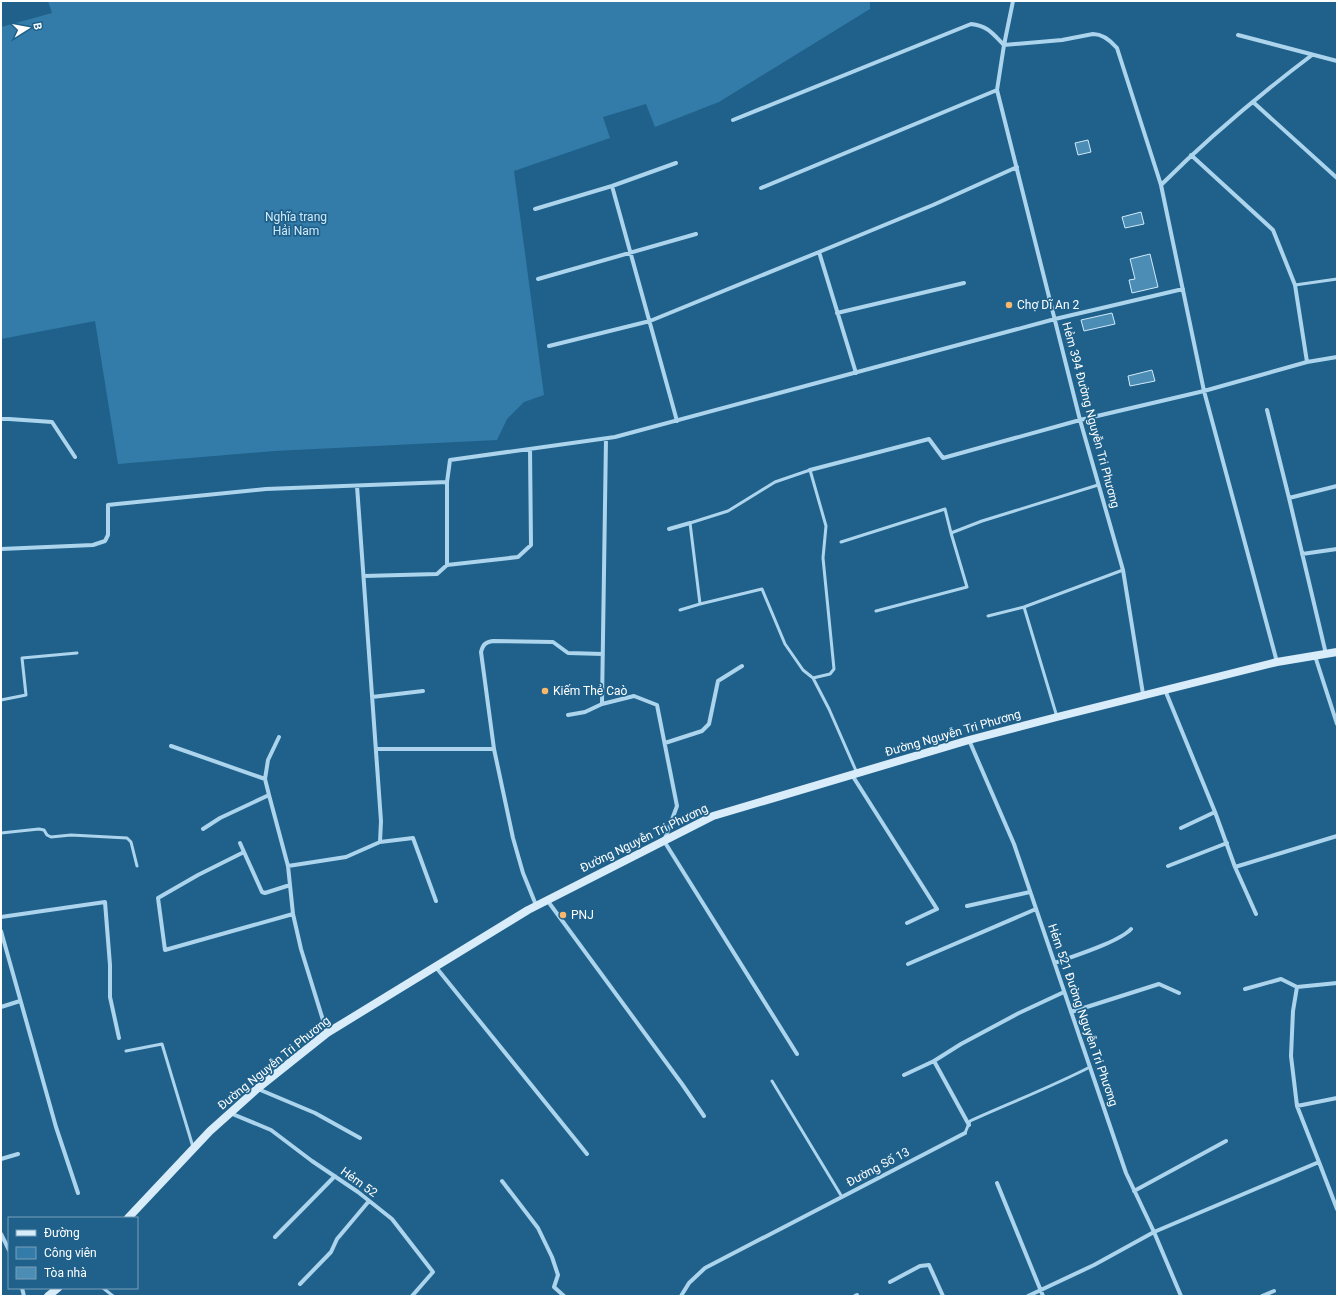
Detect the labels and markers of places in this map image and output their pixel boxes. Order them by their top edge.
place label: Chợ Dĩ An 2 [1017,298,1080,312]
marker: Chợ Dĩ An 2 [1004,300,1014,310]
place label: Kiếm Thẻ Caò [553,684,628,698]
marker: Kiếm Thẻ Caò [540,686,550,696]
place label: PNJ [571,908,594,922]
marker: PNJ [558,910,568,920]

